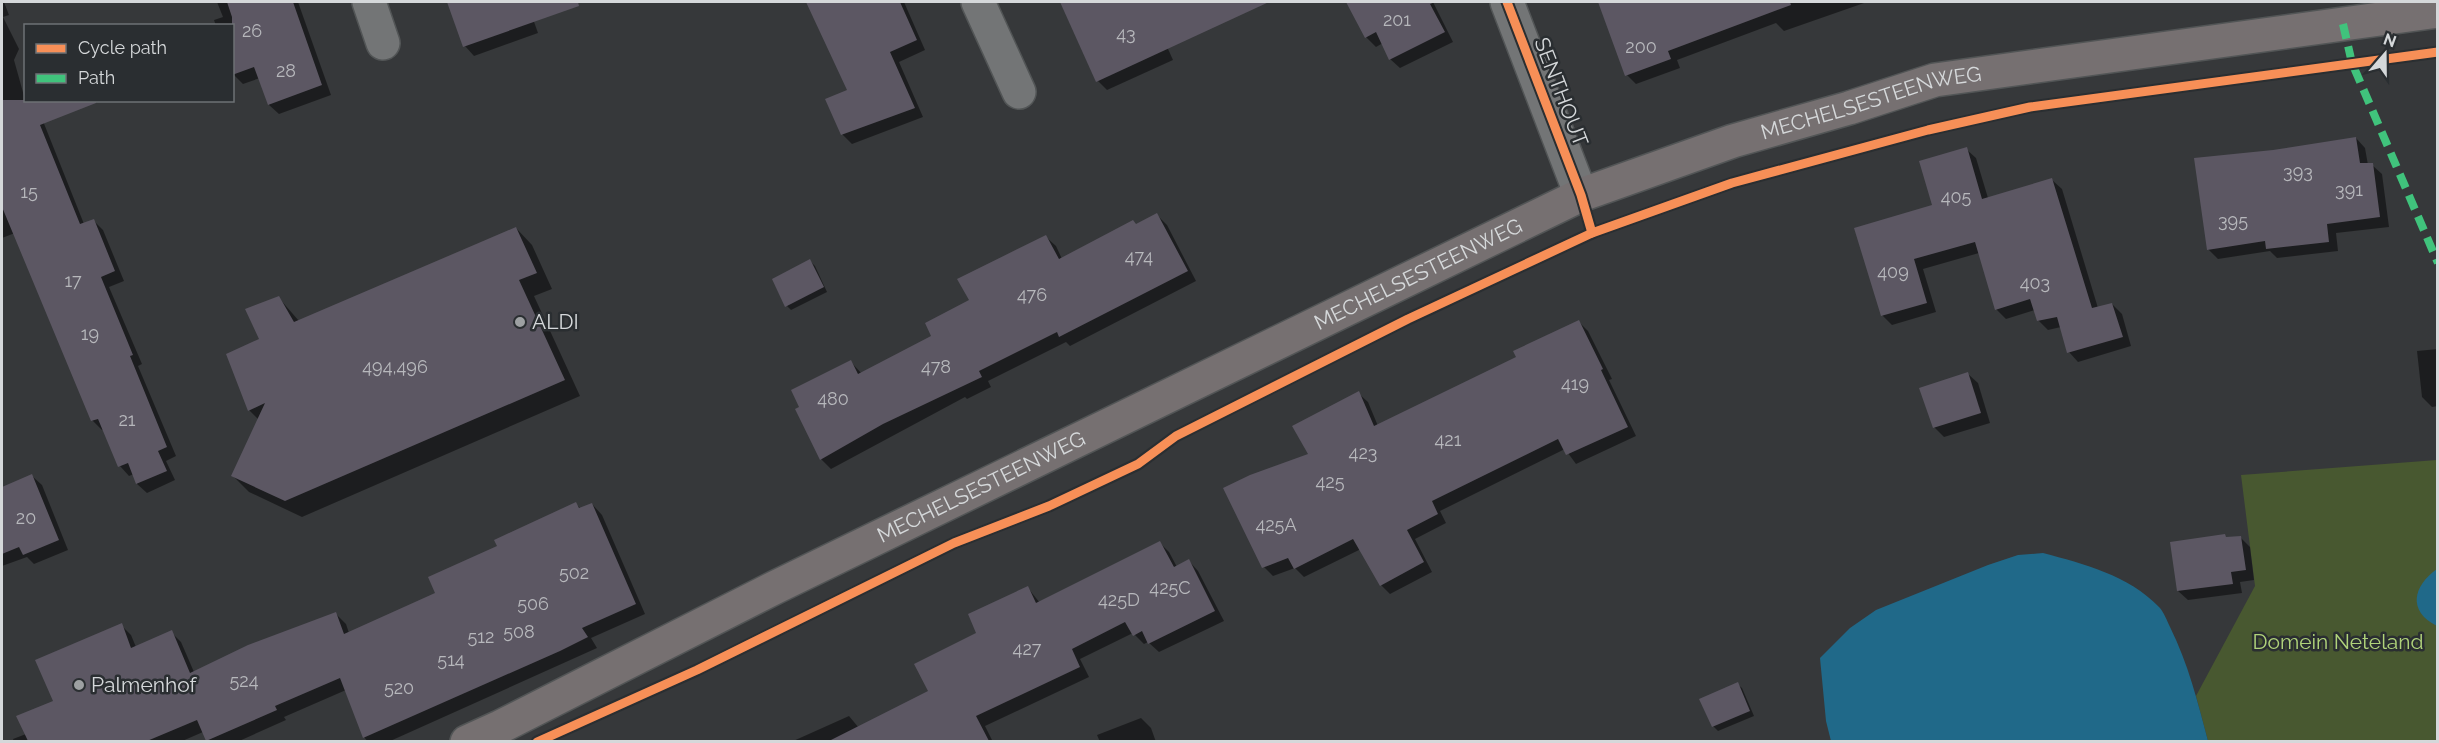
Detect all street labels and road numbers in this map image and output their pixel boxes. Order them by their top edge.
street label: SENTHOUT [1529,34,1594,150]
street label: MECHELSESTEENWEG [1758,61,1983,144]
street label: MECHELSESTEENWEG [1310,213,1526,335]
street label: MECHELSESTEENWEG [873,425,1089,548]

